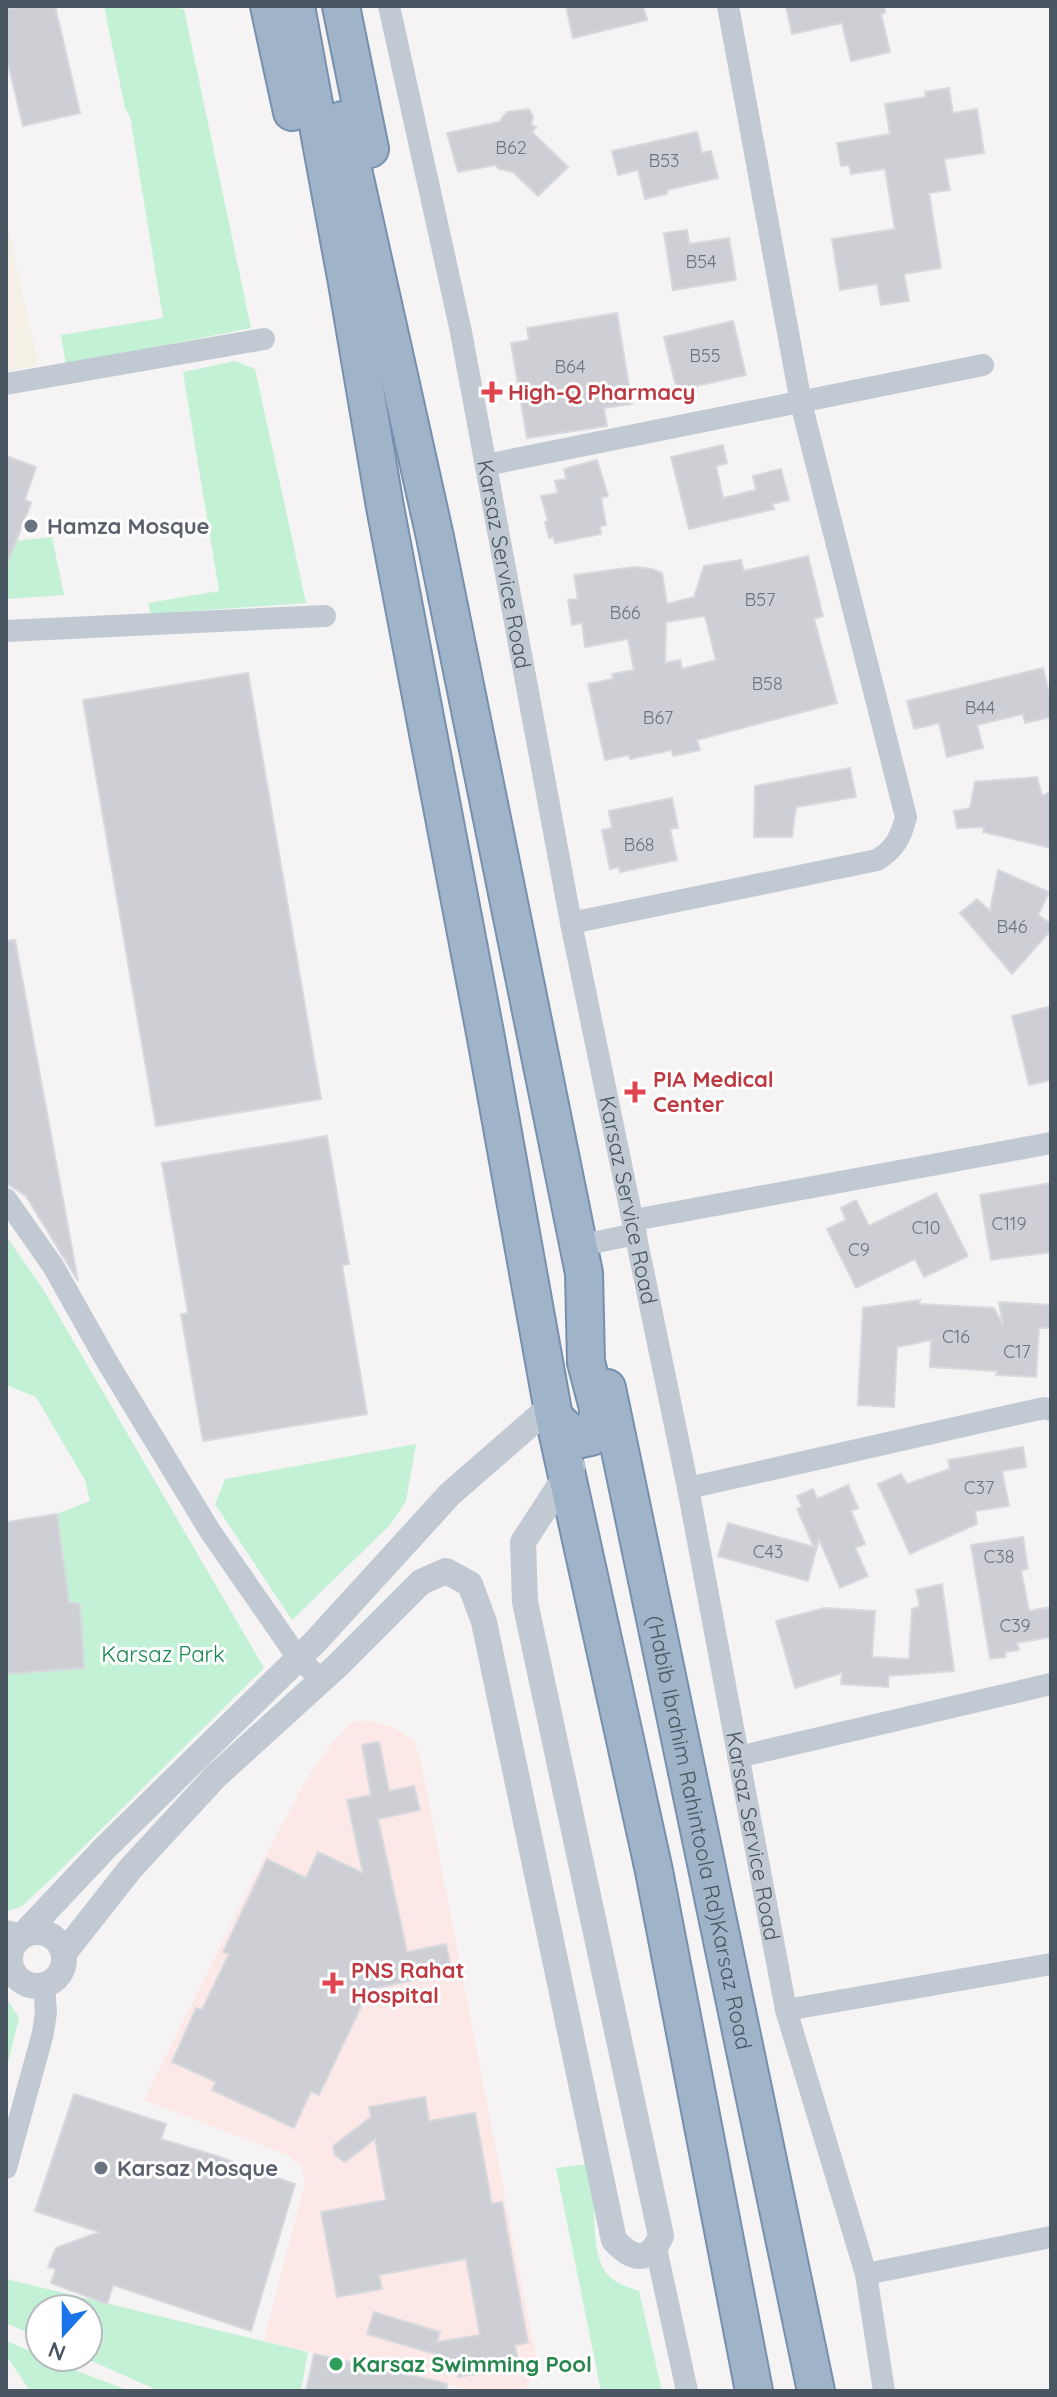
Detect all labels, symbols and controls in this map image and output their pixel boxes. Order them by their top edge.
house number: B62 [495,136,527,159]
house number: B53 [649,149,679,172]
house number: B54 [685,250,717,273]
house number: B55 [689,344,721,367]
house number: B64 [554,355,586,378]
place label: High-Q Pharmacy [508,378,695,406]
marker: High-Q Pharmacy [483,383,501,401]
street label: Karsaz Service Road [471,457,537,671]
place label: Hamza Mosque [47,512,210,540]
marker: Hamza Mosque [22,517,40,535]
house number: B57 [745,588,775,611]
house number: B66 [609,601,641,624]
house number: B58 [751,672,783,695]
house number: B44 [965,696,995,719]
house number: B67 [643,706,673,729]
house number: B68 [623,833,655,856]
house number: B46 [997,915,1028,938]
place label: PIA Medical Center [653,1065,774,1118]
marker: PIA Medical Center [624,1081,646,1103]
street label: Karsaz Service Road [593,1093,664,1307]
house number: C119 [991,1212,1027,1235]
house number: C10 [911,1216,941,1239]
house number: C9 [848,1238,870,1261]
house number: C16 [942,1325,970,1348]
house number: C17 [1003,1340,1031,1363]
house number: C37 [964,1476,994,1499]
house number: C43 [753,1540,783,1563]
house number: C38 [984,1545,1014,1568]
street label: (Habib Ibrahim Rahintoola Rd)Karsaz Road [641,1613,759,2052]
house number: C39 [999,1614,1031,1637]
park label: Karsaz Park [101,1640,225,1668]
street label: Karsaz Service Road [720,1729,787,1943]
place label: PNS Rahat Hospital [351,1956,464,2009]
marker: PNS Rahat Hospital [322,1972,344,1994]
place label: Karsaz Mosque [117,2154,278,2182]
marker: Karsaz Mosque [92,2159,110,2177]
north arrow [24,2293,104,2373]
text: N [44,2336,69,2368]
place label: Karsaz Swimming Pool [352,2350,592,2378]
marker: Karsaz Swimming Pool [327,2355,345,2373]

